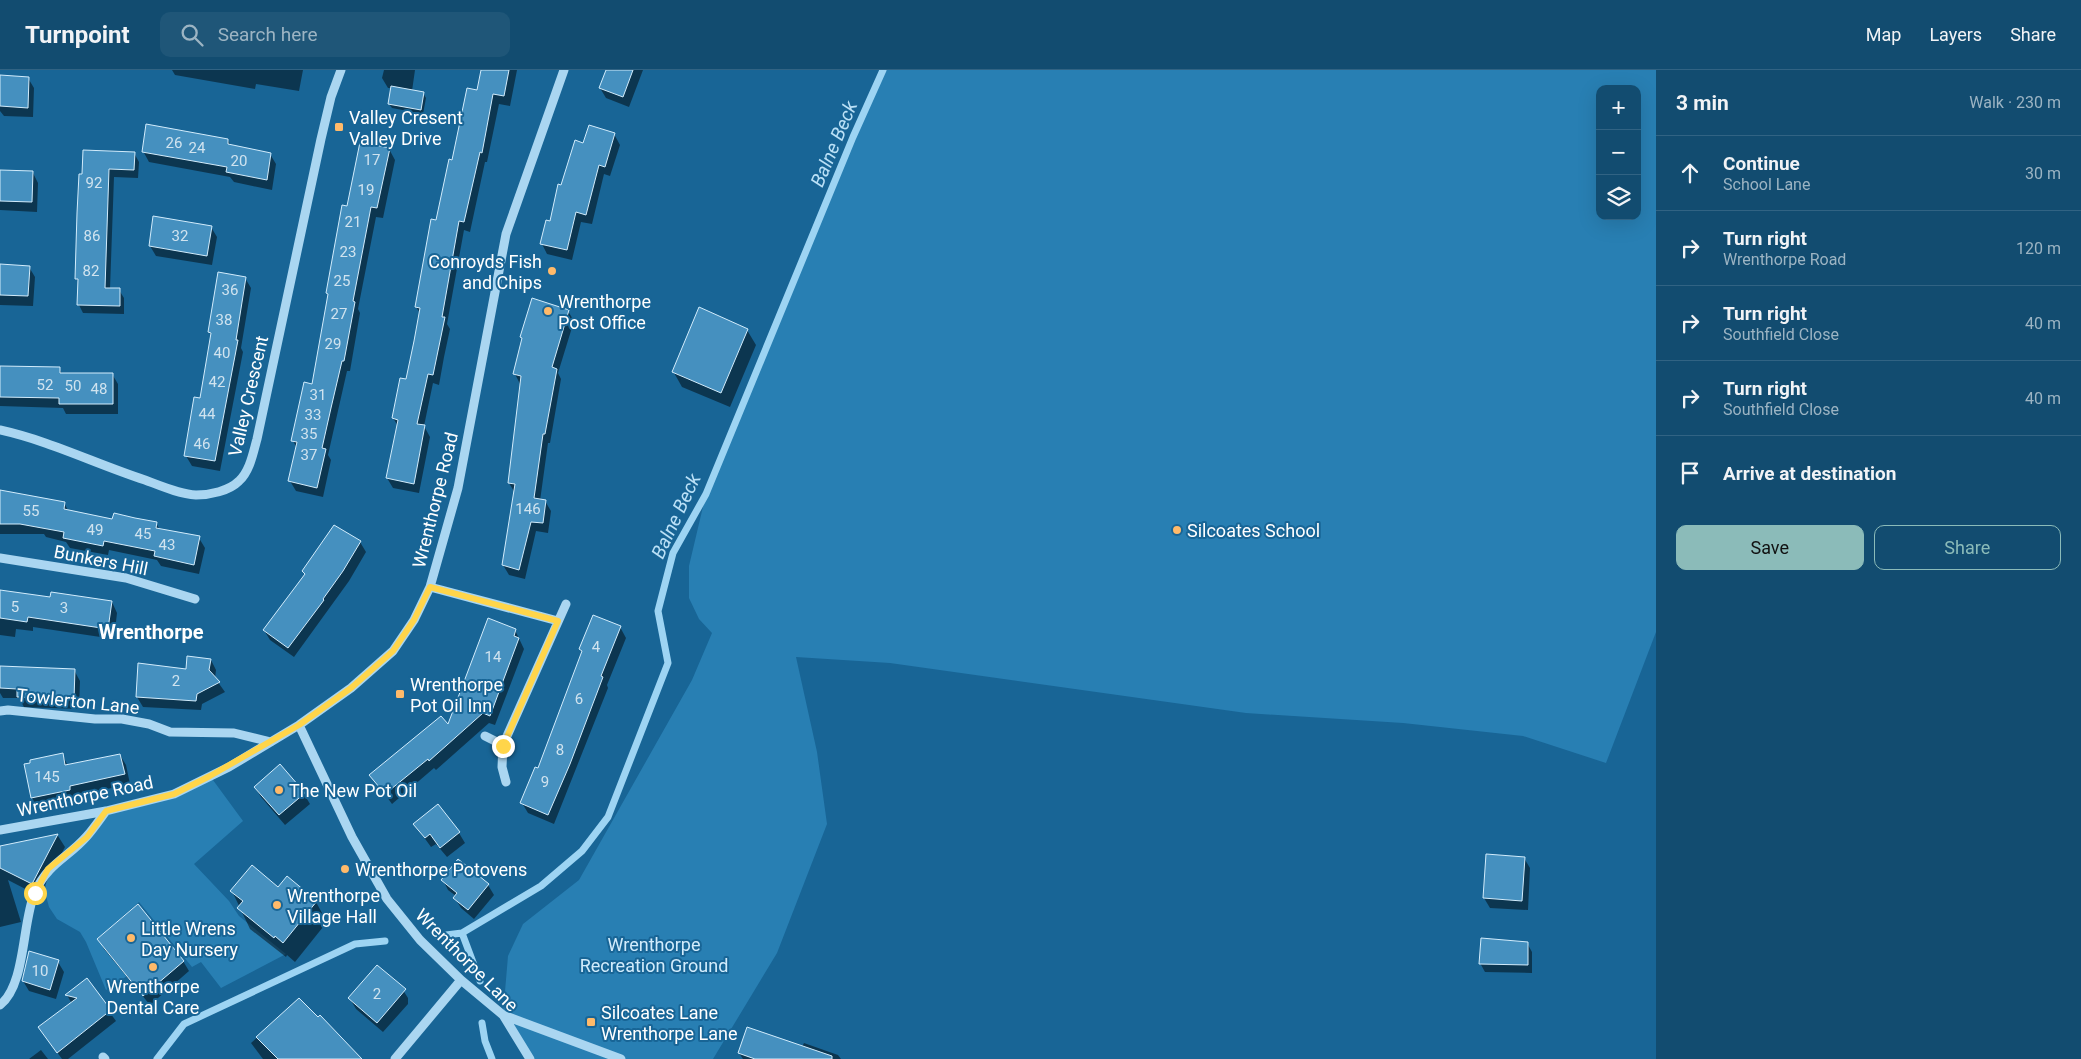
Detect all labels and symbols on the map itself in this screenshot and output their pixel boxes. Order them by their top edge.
water label: Balne Beck [806,97,863,190]
place label: Valley Cresent Valley Drive [349,107,463,149]
marker: Valley Cresent Valley Drive [333,121,345,133]
house number: 26 [166,134,182,152]
house number: 24 [189,139,206,157]
house number: 17 [364,151,380,169]
house number: 20 [231,152,247,170]
house number: 92 [86,174,102,192]
house number: 19 [358,181,374,199]
house number: 21 [345,213,361,231]
house number: 86 [84,227,100,245]
house number: 32 [172,227,188,245]
house number: 23 [340,243,356,261]
place label: Conroyds Fish and Chips [428,251,542,293]
house number: 82 [83,262,99,280]
marker: Conroyds Fish and Chips [546,265,558,277]
house number: 25 [334,272,350,290]
house number: 36 [222,281,238,299]
place label: Wrenthorpe Post Office [558,291,651,333]
house number: 27 [331,305,347,323]
marker: Wrenthorpe Post Office [542,305,554,317]
house number: 38 [216,311,232,329]
street label: Valley Crescent [224,333,272,458]
house number: 29 [325,335,341,353]
house number: 40 [214,344,230,362]
house number: 42 [209,373,225,391]
house number: 52 [37,376,53,394]
house number: 50 [65,377,81,395]
house number: 48 [91,380,107,398]
house number: 31 [310,386,326,404]
house number: 44 [199,405,216,423]
house number: 33 [305,406,321,424]
house number: 35 [301,425,317,443]
street label: Wrenthorpe Road [408,430,462,570]
house number: 46 [194,435,210,453]
house number: 37 [301,446,317,464]
water label: Balne Beck [646,469,706,562]
house number: 146 [515,500,541,518]
house number: 55 [23,502,39,520]
place label: Silcoates School [1187,520,1320,541]
house number: 49 [87,521,103,539]
marker: Silcoates School [1171,524,1183,536]
house number: 45 [135,525,151,543]
house number: 43 [159,536,175,554]
street label: Bunkers Hill [52,541,150,579]
house number: 5 [11,598,19,616]
house number: 3 [60,599,68,617]
district label: Wrenthorpe [98,620,204,644]
house number: 4 [592,638,601,656]
house number: 14 [485,648,502,666]
house number: 2 [172,672,180,690]
place label: Wrenthorpe Pot Oil Inn [410,674,503,716]
street label: Towlerton Lane [15,684,141,718]
marker: Wrenthorpe Pot Oil Inn [394,688,406,700]
house number: 6 [575,690,583,708]
route end [492,735,515,758]
house number: 8 [556,741,564,759]
house number: 145 [34,768,60,786]
street label: Wrenthorpe Road [15,771,155,821]
house number: 9 [541,773,549,791]
place label: The New Pot Oil [289,780,417,801]
marker: The New Pot Oil [273,784,285,796]
place label: Wrenthorpe Potovens [355,859,527,880]
marker: Wrenthorpe Potovens [339,863,351,875]
route start [24,882,47,905]
place label: Wrenthorpe Village Hall [287,885,380,927]
marker: Wrenthorpe Village Hall [271,899,283,911]
street label: Wrenthorpe Lane [411,904,523,1016]
place label: Little Wrens Day Nursery [141,918,238,960]
marker: Little Wrens Day Nursery [125,932,137,944]
park label: Wrenthorpe Recreation Ground [580,934,728,976]
marker: Wrenthorpe Dental Care [147,961,159,973]
house number: 10 [32,962,48,980]
place label: Wrenthorpe Dental Care [106,976,200,1018]
house number: 2 [373,985,381,1003]
place label: Silcoates Lane Wrenthorpe Lane [601,1002,737,1044]
marker: Silcoates Lane Wrenthorpe Lane [585,1016,597,1028]

